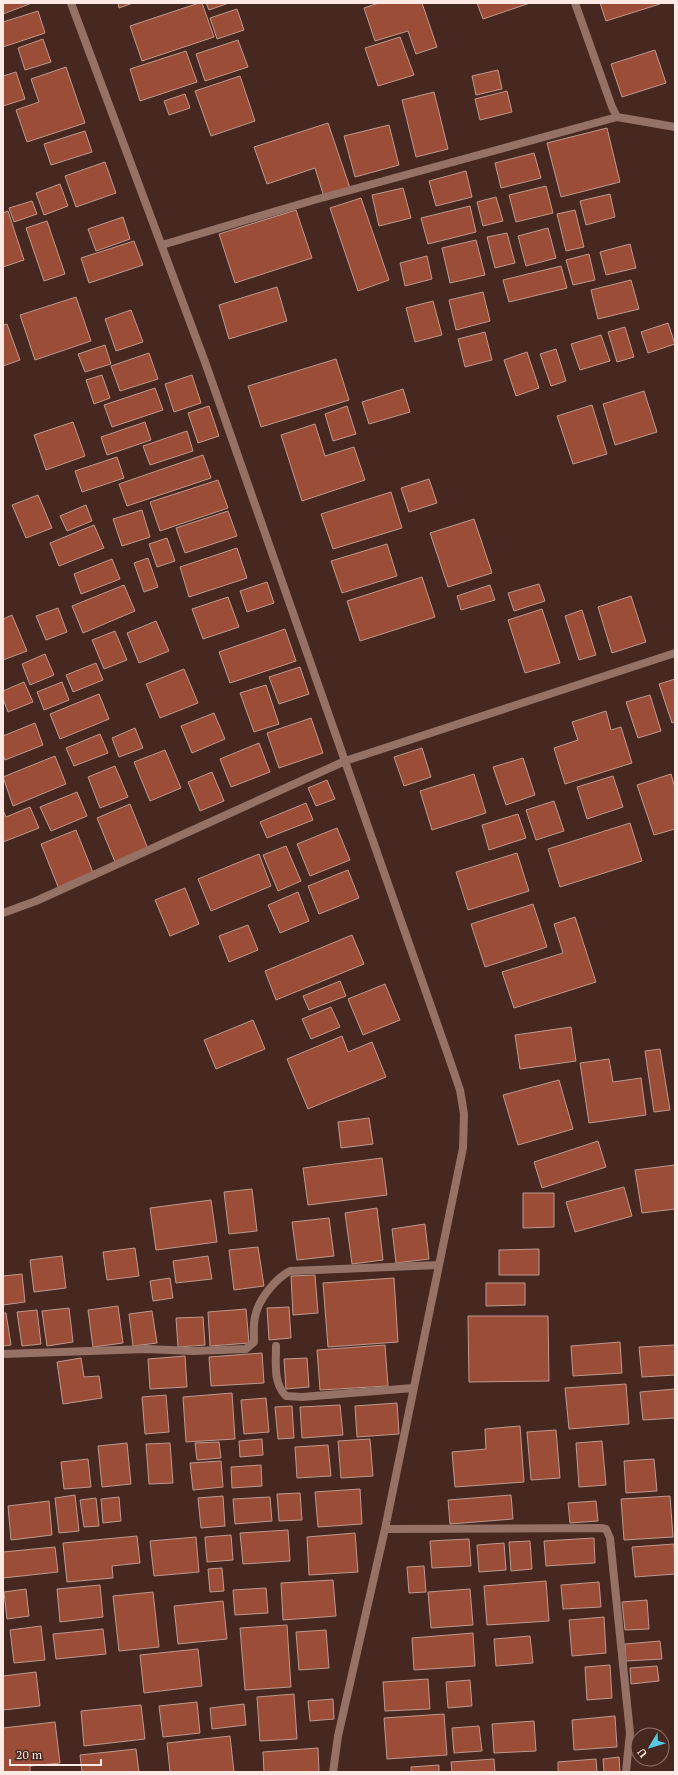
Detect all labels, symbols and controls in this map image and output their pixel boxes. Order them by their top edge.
north arrow [630,1727,670,1767]
scale bar [10,1741,101,1767]
text: U [634,1746,650,1761]
text: 20 m [16,1747,43,1762]

